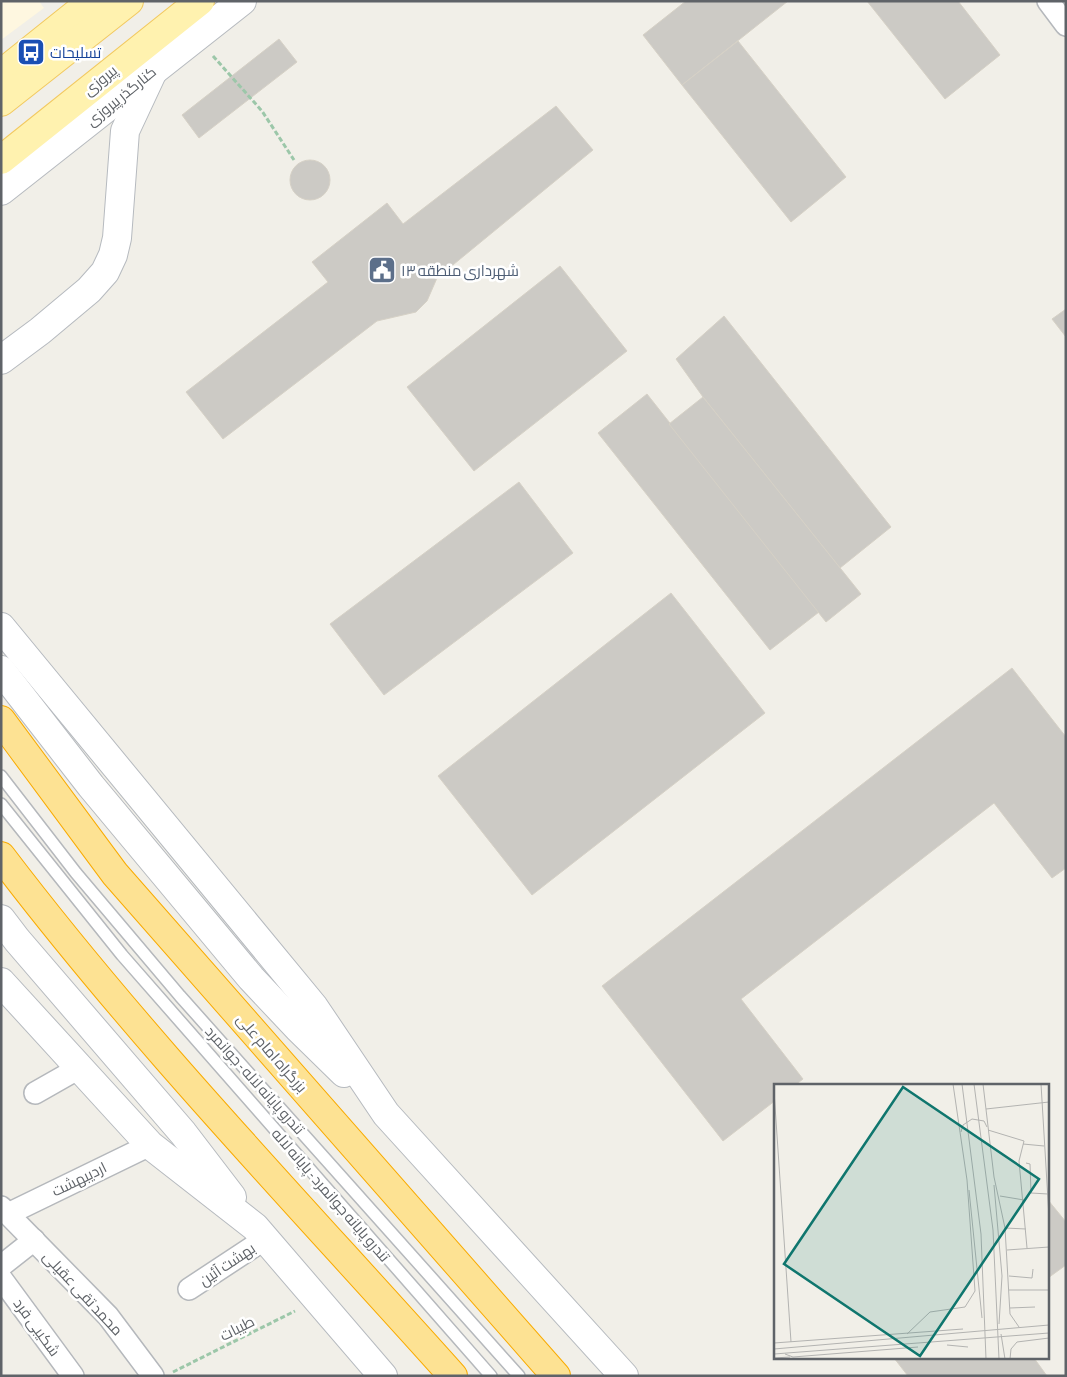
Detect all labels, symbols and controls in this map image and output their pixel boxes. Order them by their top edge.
bus stop icon: تسلیحات [16,37,46,67]
place label: تسلیحات [50,44,101,61]
street label: پیروزی [80,61,122,100]
street label: کنارگذر پیروزی [83,63,161,131]
public building icon: شهرداری منطقه ۱۳ [367,255,397,285]
place label: شهرداری منطقه ۱۳ [401,262,519,281]
street label: بزرگراه امام علی [232,1010,311,1097]
street label: تندرو پایانه لاله - جوانمرد [201,1023,308,1139]
inset map [774,1084,1050,1360]
street label: تندرو پایانه جوانمرد - پایانه لاله [267,1125,394,1266]
street label: اردیبهشت [49,1158,110,1201]
street label: بهشت آئین [196,1239,259,1291]
street label: محمد تقی عقیلی [38,1248,126,1340]
street label: شکیبی فرد [9,1295,64,1360]
street label: طیبات [217,1312,257,1344]

